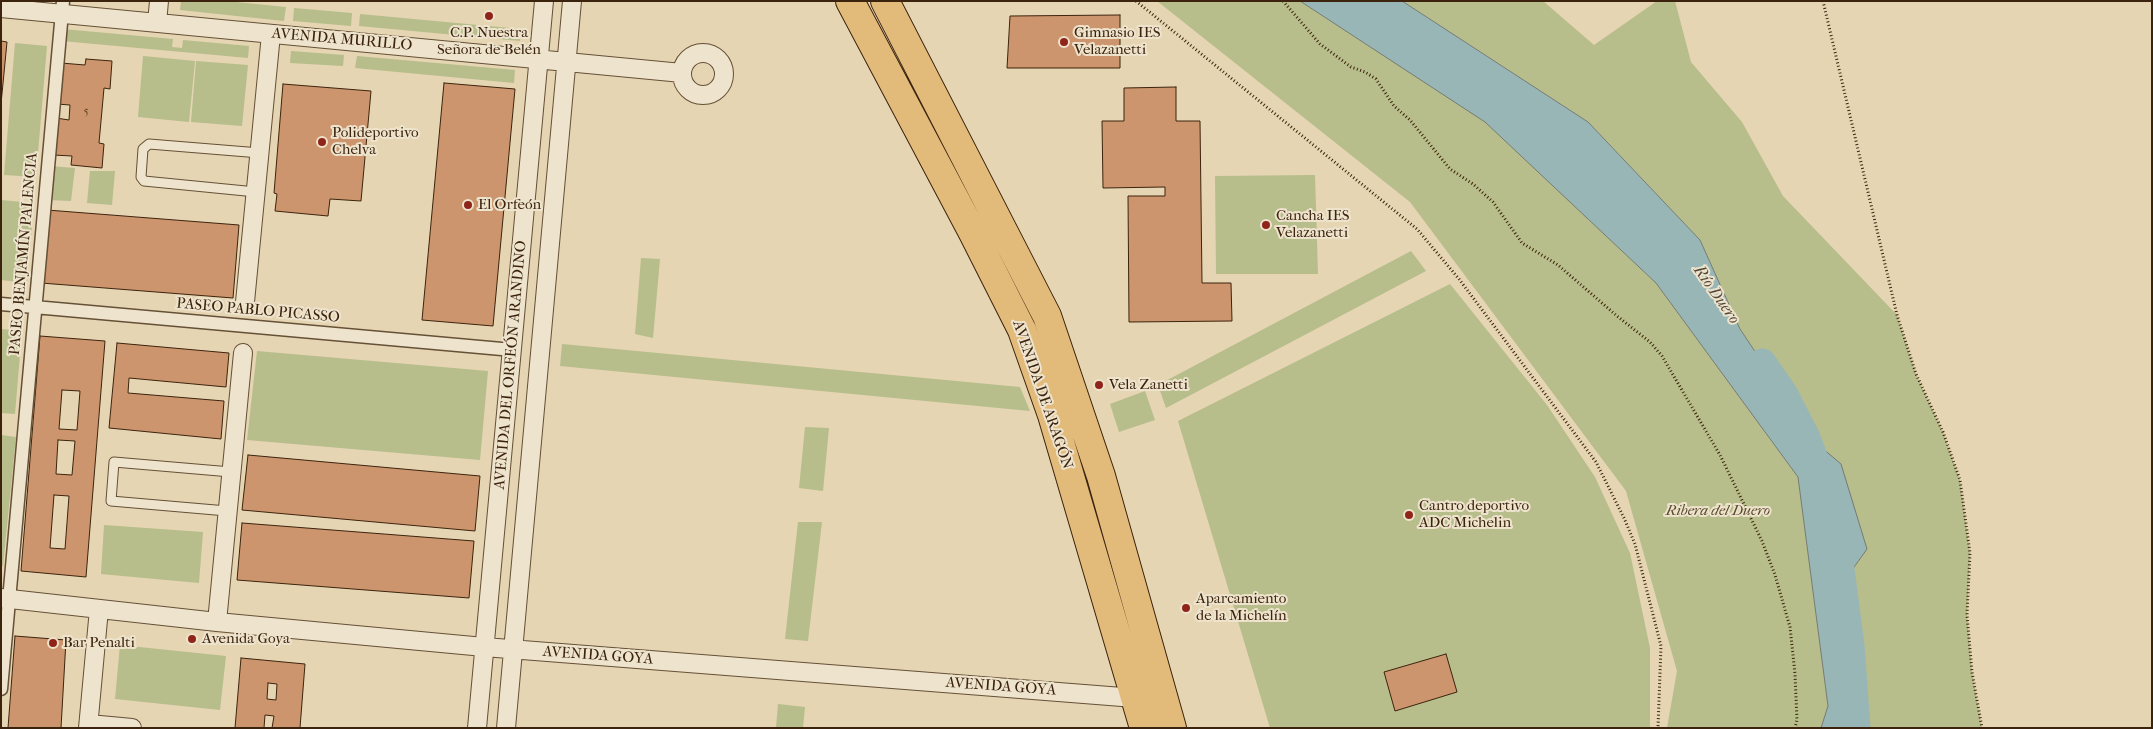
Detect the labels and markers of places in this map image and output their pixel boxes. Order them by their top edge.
marker: C.P. Nuestra Señora de Belén [483,10,495,22]
place label: C.P. Nuestra Señora de Belén [437,24,541,59]
place label: Gimnasio IES Velazanetti [1074,24,1161,59]
marker: Gimnasio IES Velazanetti [1058,36,1070,48]
place label: Polideportivo Chelva [332,124,419,159]
marker: Polideportivo Chelva [316,136,328,148]
place label: El Orfeón [478,196,541,214]
marker: El Orfeón [462,199,474,211]
place label: Cancha IES Velazanetti [1276,207,1350,242]
marker: Cancha IES Velazanetti [1260,219,1272,231]
place label: Vela Zanetti [1109,376,1188,394]
marker: Vela Zanetti [1093,379,1105,391]
place label: Cantro deportivo ADC Michelin [1419,497,1529,532]
marker: Cantro deportivo ADC Michelin [1403,509,1415,521]
place label: Aparcamiento de la Michelín [1196,590,1287,625]
marker: Aparcamiento de la Michelín [1180,602,1192,614]
place label: Avenida Goya [202,630,290,648]
marker: Avenida Goya [186,633,198,645]
place label: Bar Penalti [63,634,135,652]
marker: Bar Penalti [47,637,59,649]

